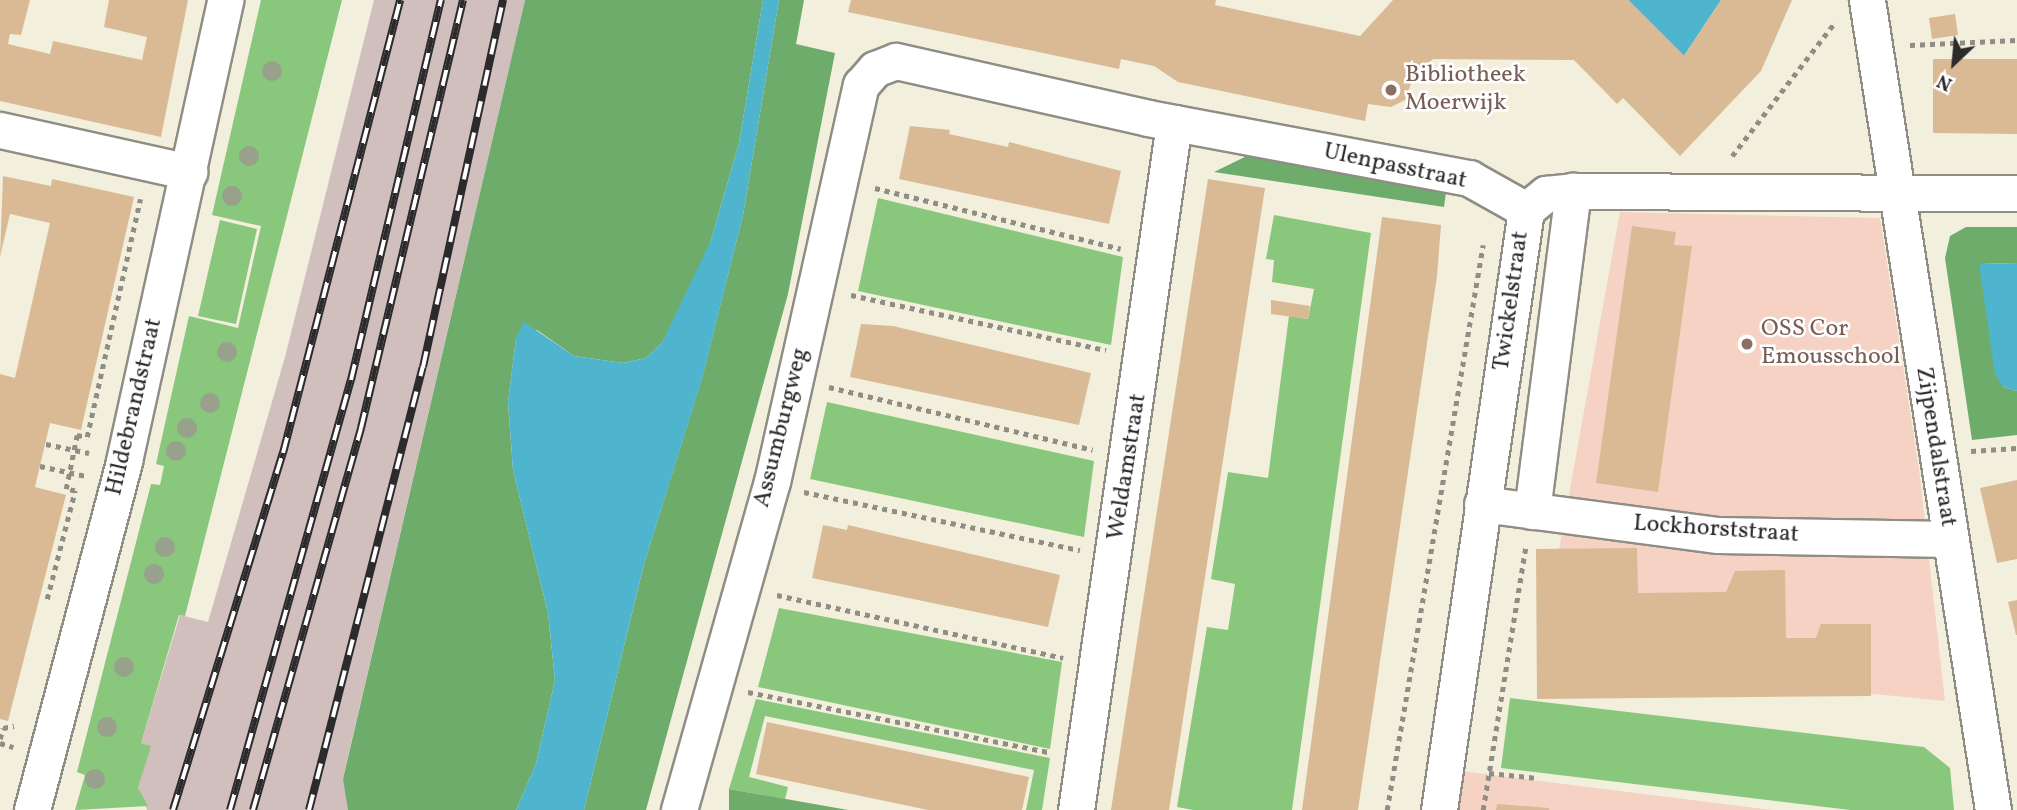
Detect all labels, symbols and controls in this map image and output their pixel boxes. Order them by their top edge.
north arrow [1919,28,1989,98]
place label: Bibliotheek Moerwijk [1405,62,1526,118]
text: N [1933,67,1957,97]
marker: Bibliotheek Moerwijk [1383,82,1399,98]
street label: Ulenpasstraat [1321,138,1469,196]
street label: Twickelstraat [1488,229,1536,373]
street label: Hildebrandstraat [101,316,169,498]
place label: OSS Cor Emousschool [1761,316,1900,372]
marker: OSS Cor Emousschool [1739,336,1755,352]
street label: Assumburgweg [748,345,816,511]
street label: Zijpendalstraat [1908,365,1962,529]
street label: Weldamstraat [1102,392,1154,542]
street label: Lockhorststraat [1632,510,1800,550]

